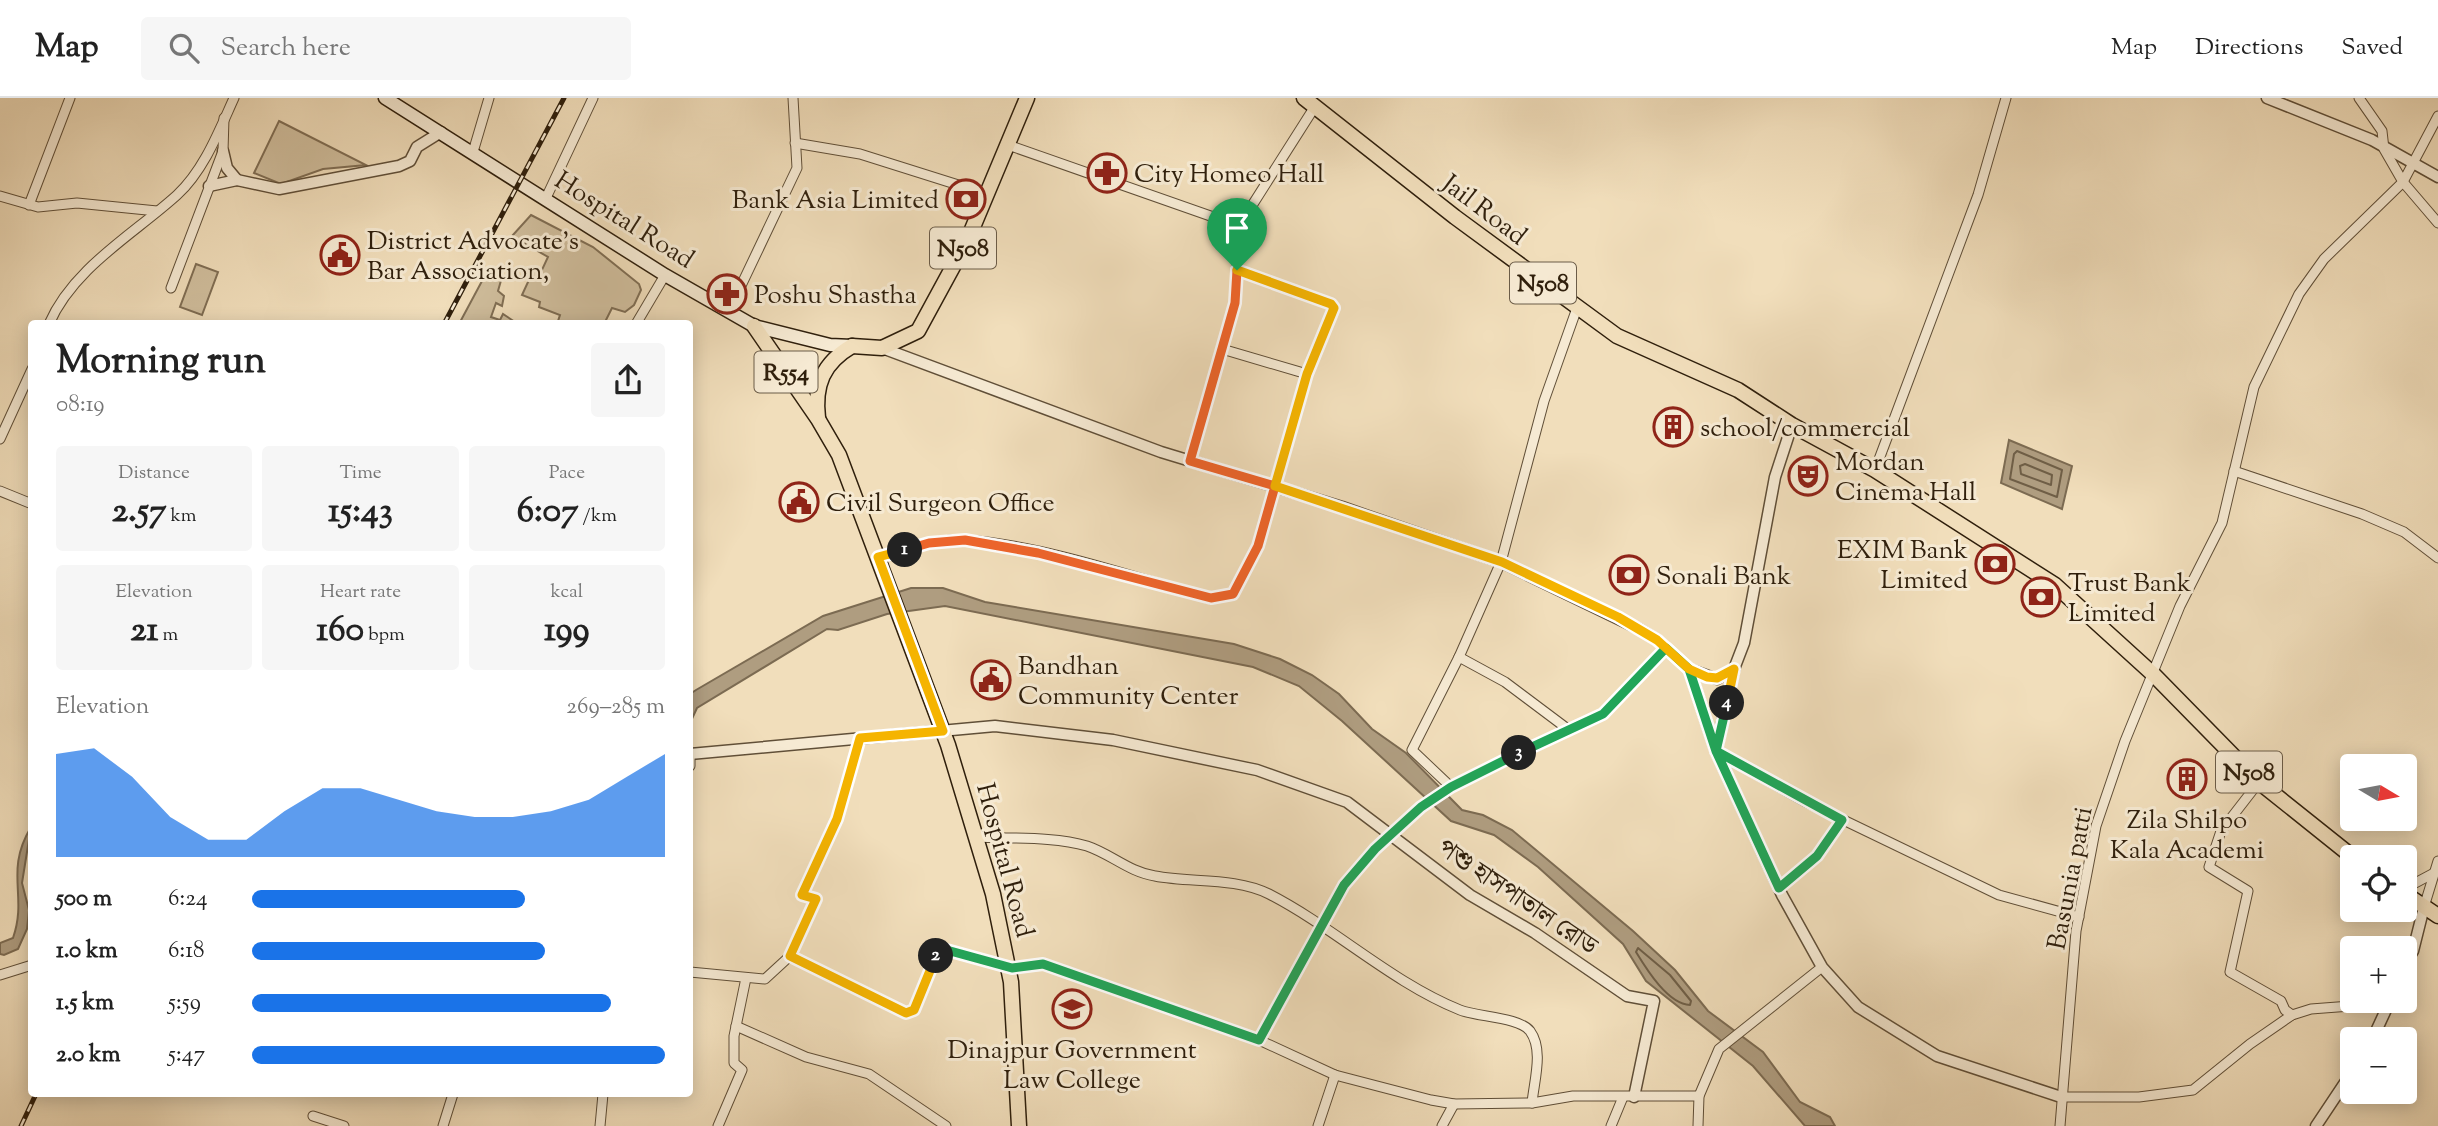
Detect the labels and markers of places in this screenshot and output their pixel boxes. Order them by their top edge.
pharmacy icon: City Homeo Hall [1086,152,1128,194]
place label: City Homeo Hall [1134,157,1324,194]
bank icon: Bank Asia Limited [945,178,987,220]
place label: Bank Asia Limited [732,183,939,220]
pin [1207,198,1267,270]
place label: District Advocate's Bar Association, [367,224,579,291]
public building icon: District Advocate's Bar Association, [319,234,361,276]
pharmacy icon: Poshu Shastha [706,273,748,315]
place label: Poshu Shastha [754,278,917,315]
building icon: school/commercial [1652,406,1694,448]
place label: school/commercial [1700,411,1910,448]
place label: Mordan Cinema Hall [1835,445,1976,512]
theatre icon: Mordan Cinema Hall [1787,455,1829,497]
public building icon: Civil Surgeon Office [778,481,820,523]
place label: Civil Surgeon Office [826,486,1055,523]
pin: 1 [888,532,922,568]
place label: EXIM Bank Limited [1837,533,1968,600]
bank icon: EXIM Bank Limited [1974,543,2016,585]
bank icon: Sonali Bank [1608,554,1650,596]
place label: Sonali Bank [1656,559,1791,596]
place label: Trust Bank Limited [2068,566,2191,633]
bank icon: Trust Bank Limited [2020,576,2062,618]
place label: Bandhan Community Center [1018,649,1239,716]
public building icon: Bandhan Community Center [970,659,1012,701]
pin: 4 [1710,686,1744,720]
pin: 3 [1502,736,1536,770]
building icon: Zila Shilpo Kala Academi [2166,758,2208,800]
place label: Zila Shilpo Kala Academi [2110,803,2264,870]
pin: 2 [918,938,954,974]
school or university icon: Dinajpur Government Law College [1051,988,1093,1030]
place label: Dinajpur Government Law College [947,1033,1197,1100]

